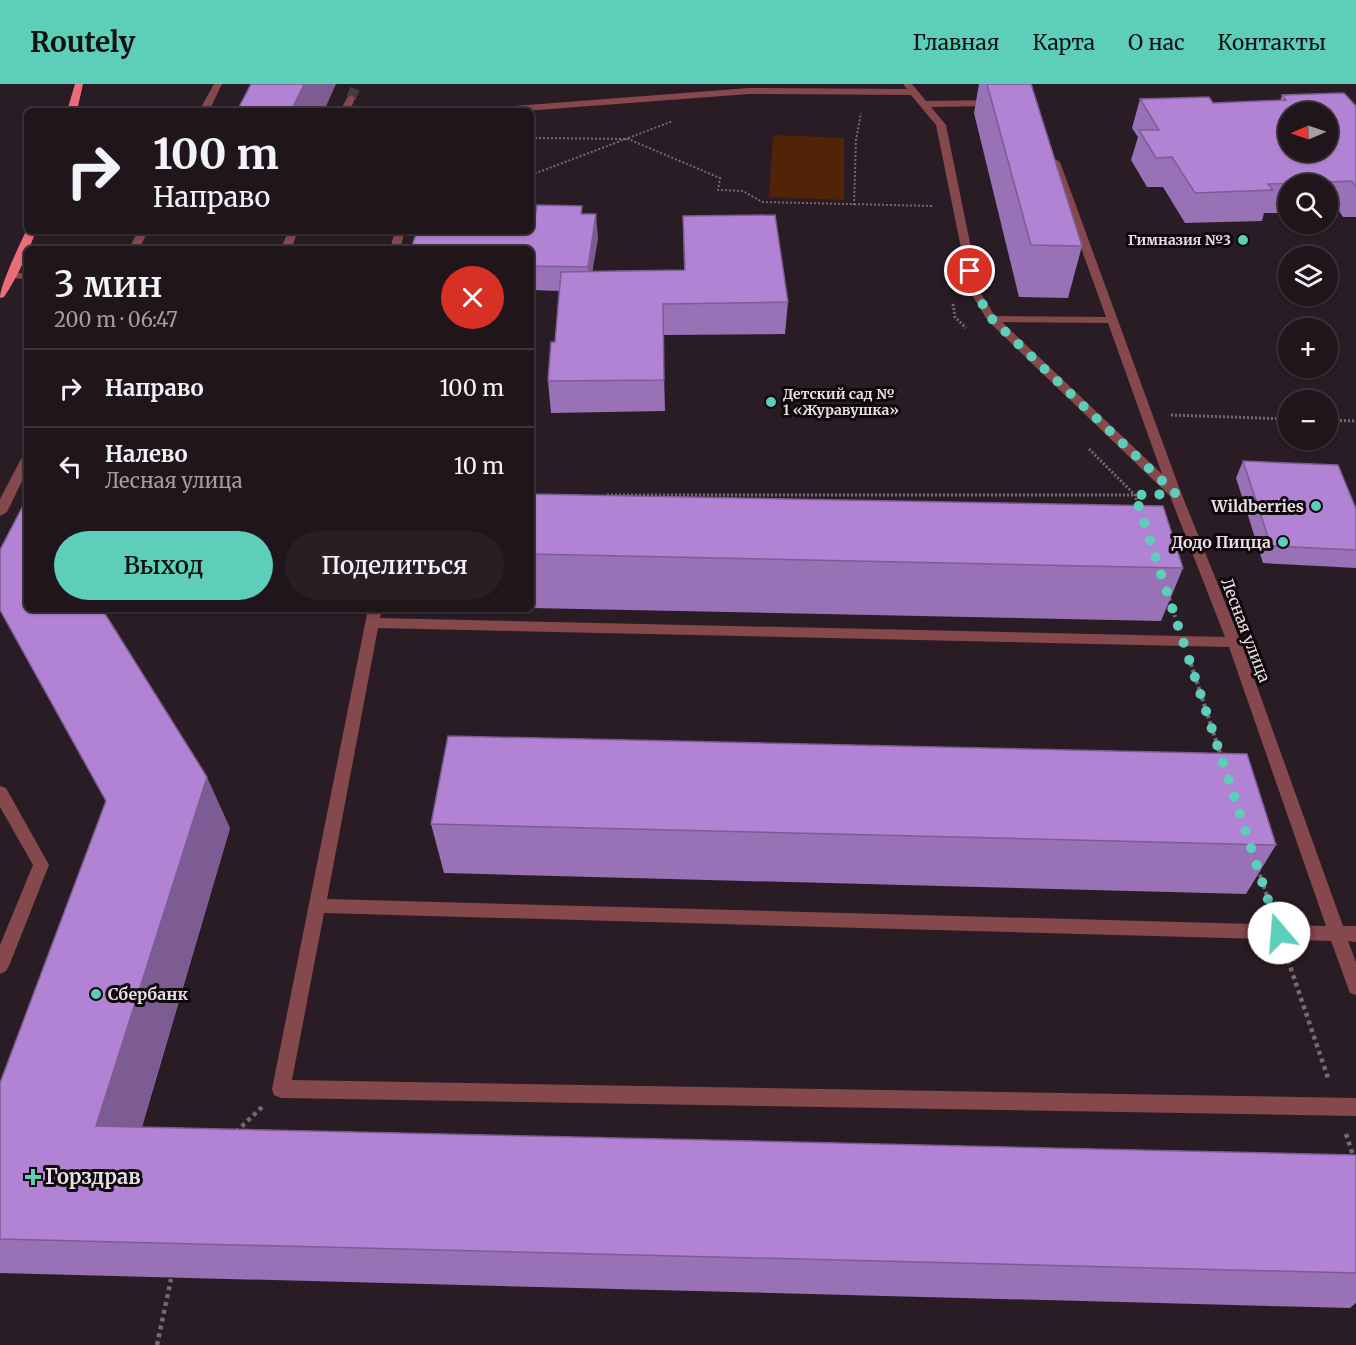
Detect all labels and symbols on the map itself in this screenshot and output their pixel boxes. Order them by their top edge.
north arrow [1278,102,1338,162]
place label: Гимназия №3 [1128,231,1231,249]
marker: Гимназия №3 [1236,233,1250,247]
pin [944,245,995,296]
place label: Детский сад № 1 «Журавушка» [783,385,899,419]
marker: Детский сад № 1 «Журавушка» [764,395,778,409]
place label: Wildberries [1210,496,1304,516]
marker: Wildberries [1309,499,1323,513]
place label: Додо Пицца [1171,532,1271,552]
marker: Додо Пицца [1276,535,1290,549]
street label: Лесная улица [1217,575,1275,685]
position arrow [1247,901,1311,965]
place label: Сбербанк [108,984,188,1004]
marker: Сбербанк [89,987,103,1001]
place label: Горздрав [45,1164,141,1189]
marker: Горздрав [26,1170,40,1184]

